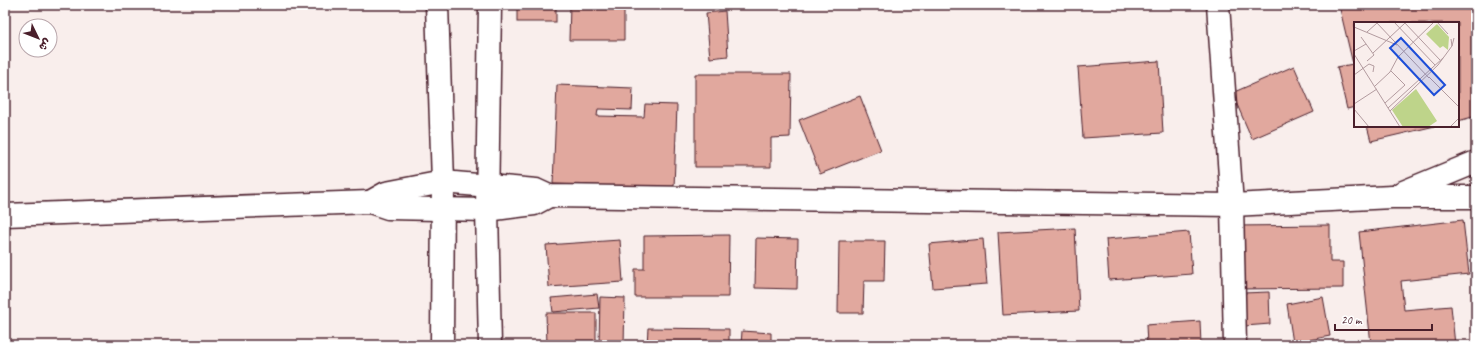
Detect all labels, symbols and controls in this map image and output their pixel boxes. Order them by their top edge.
north arrow [18,18,58,58]
inset map [1354,22,1459,127]
text: ش [36,36,55,54]
scale bar [1335,306,1432,332]
text: 20 m [1341,312,1363,328]

